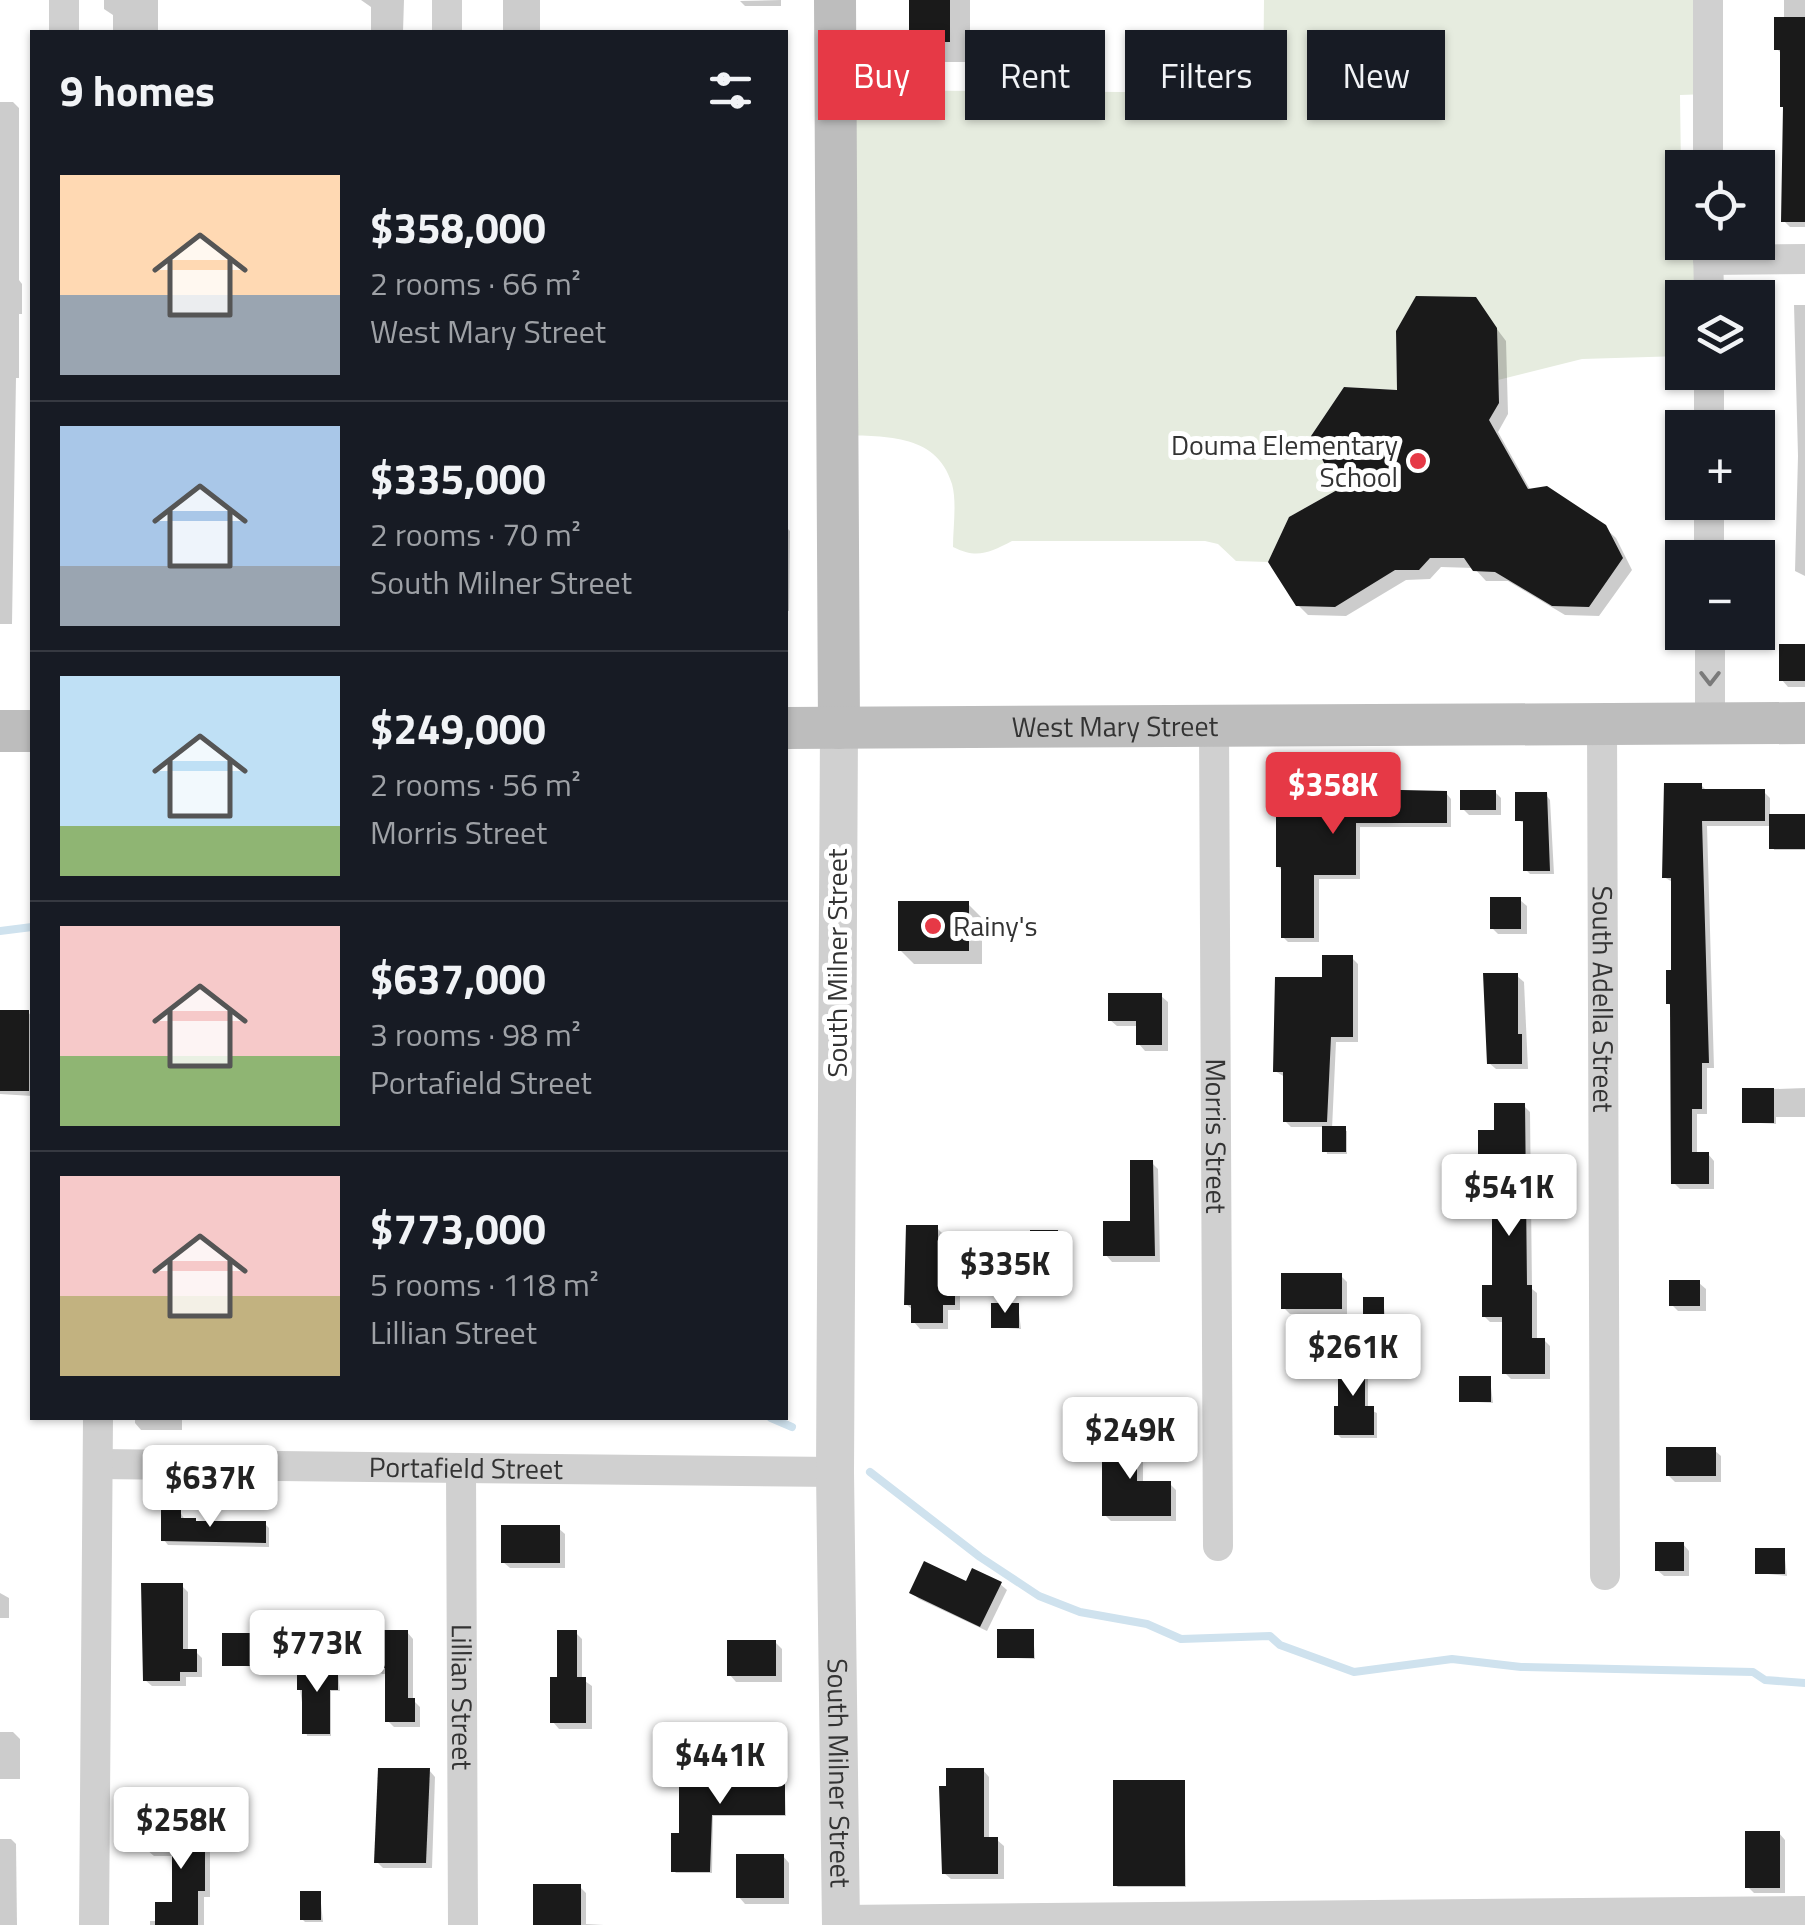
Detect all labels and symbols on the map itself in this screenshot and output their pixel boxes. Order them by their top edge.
place label: Douma Elementary School [1171,423,1398,498]
marker: Douma Elementary School [1407,450,1429,472]
one-way arrow [1699,672,1721,687]
street label: West Mary Street [1012,704,1219,748]
pin: $358K [1263,752,1403,837]
street label: South Milner Street [815,848,858,1078]
street label: South Adella Street [1582,886,1625,1113]
place label: Rainy's [953,904,1038,947]
marker: Rainy's [922,915,944,937]
street label: Morris Street [1195,1058,1238,1214]
pin: $541K [1439,1154,1579,1239]
pin: $335K [935,1231,1075,1316]
pin: $261K [1283,1314,1423,1399]
pin: $249K [1060,1397,1200,1482]
pin: $637K [140,1445,280,1530]
street label: Portafield Street [369,1445,563,1490]
pin: $773K [247,1610,387,1695]
street label: Lillian Street [441,1624,484,1770]
street label: South Milner Street [816,1658,863,1888]
pin: $441K [650,1722,790,1807]
pin: $258K [111,1787,251,1872]

